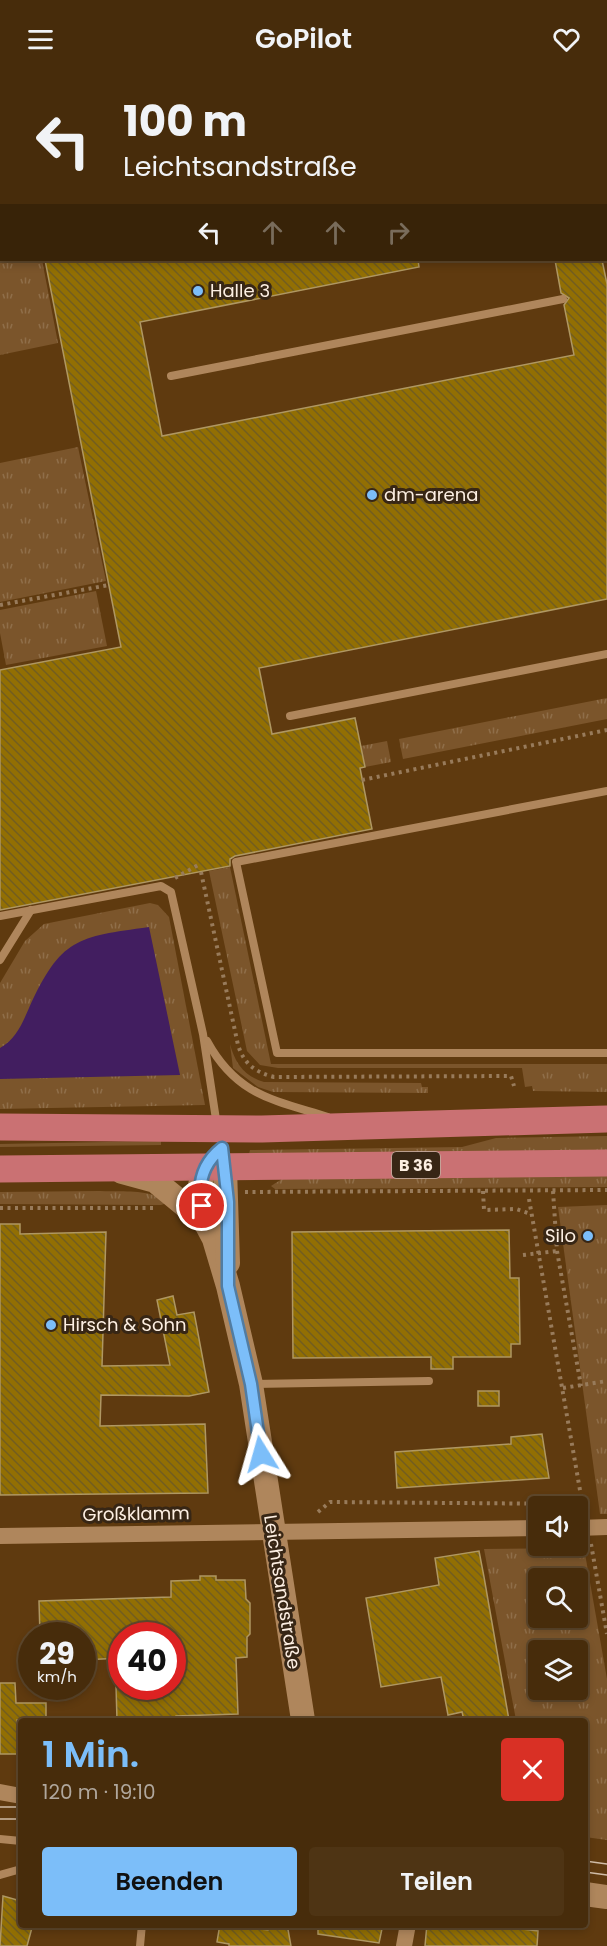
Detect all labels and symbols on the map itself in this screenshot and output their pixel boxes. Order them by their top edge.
place label: Halle 3 [210,278,270,303]
marker: Halle 3 [191,284,205,298]
place label: dm-arena [384,482,478,507]
marker: dm-arena [365,488,379,502]
road number: B 36 [392,1152,440,1178]
pin [176,1180,227,1231]
place label: Silo [545,1223,576,1248]
marker: Silo [581,1229,595,1243]
place label: Hirsch & Sohn [63,1312,186,1337]
marker: Hirsch & Sohn [44,1318,58,1332]
position arrow [229,1422,293,1486]
street label: Großklamm [82,1500,190,1527]
street label: Leichtsandstraße [258,1513,307,1671]
speed limit sign: 40 [108,1622,186,1700]

